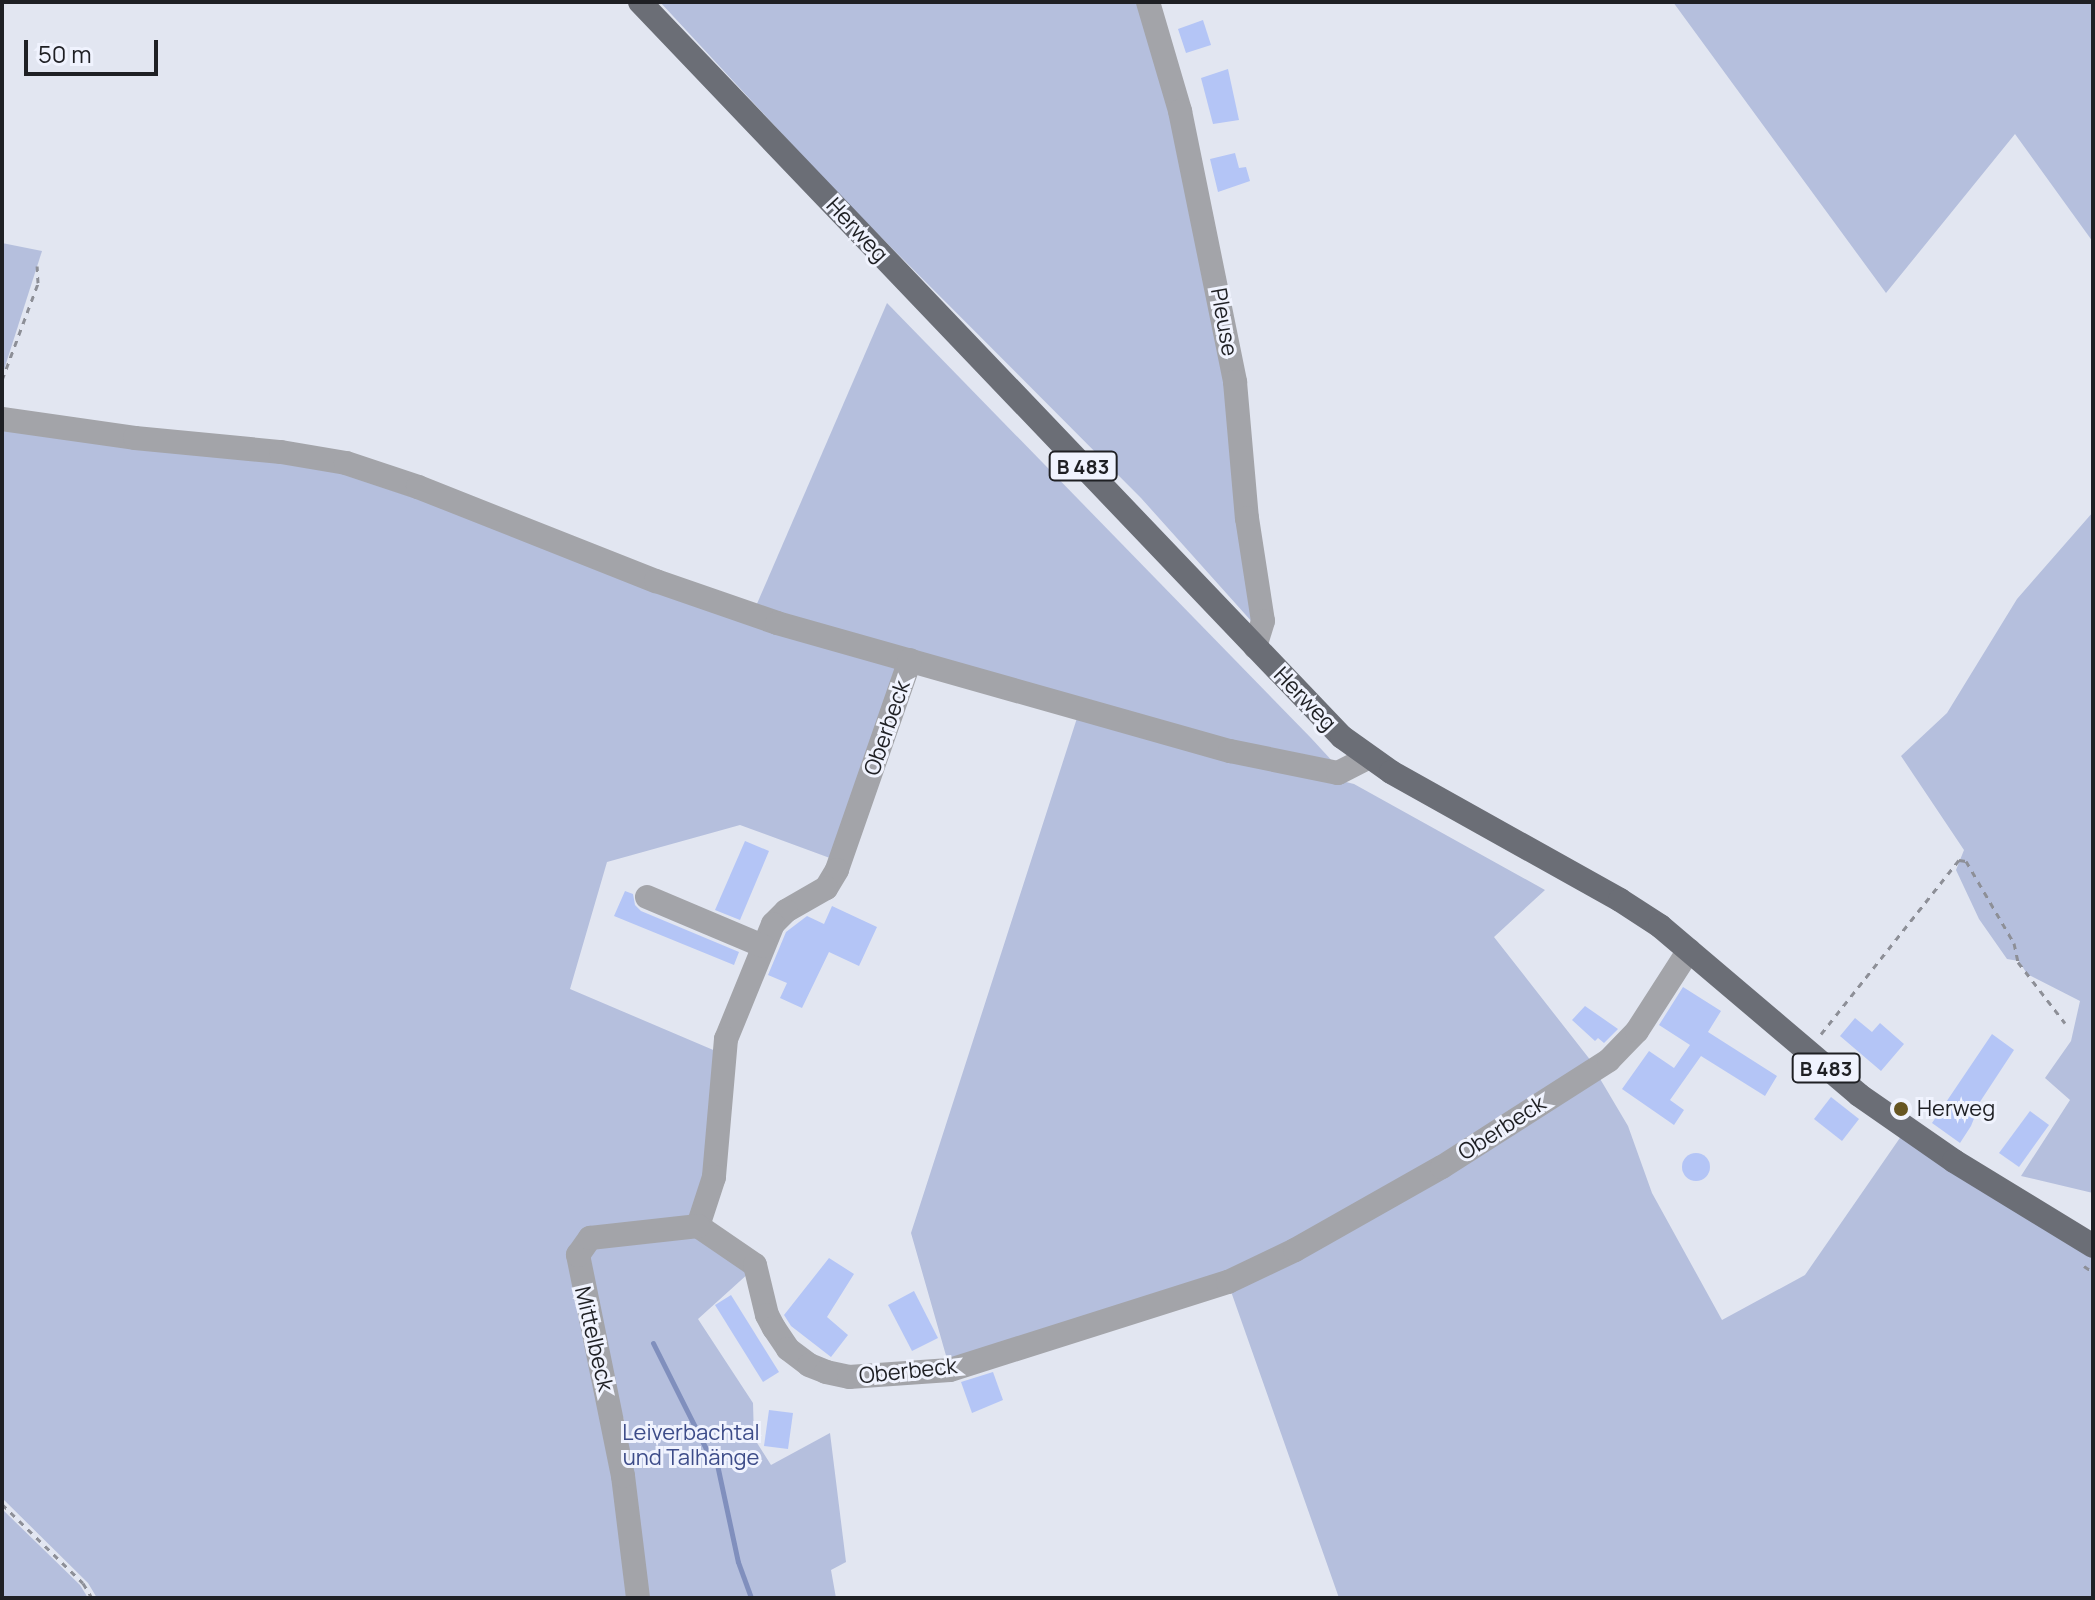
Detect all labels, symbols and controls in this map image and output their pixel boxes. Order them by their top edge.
scale bar [28,24,162,74]
text: 50 m [38,37,92,70]
street label: Herweg [821,192,893,268]
street label: Pleuse [1205,286,1243,358]
road number: B 483 [1047,450,1119,482]
street label: Herweg [1268,662,1342,736]
street label: Oberbeck [858,677,916,779]
road number: B 483 [1790,1052,1862,1084]
street label: Oberbeck [1453,1090,1551,1166]
place label: Herweg [1917,1096,1995,1122]
marker: Herweg [1892,1100,1910,1118]
street label: Mittelbeck [569,1284,619,1394]
street label: Oberbeck [858,1353,958,1389]
park label: Leiverbachtal und Talhänge [622,1419,760,1470]

